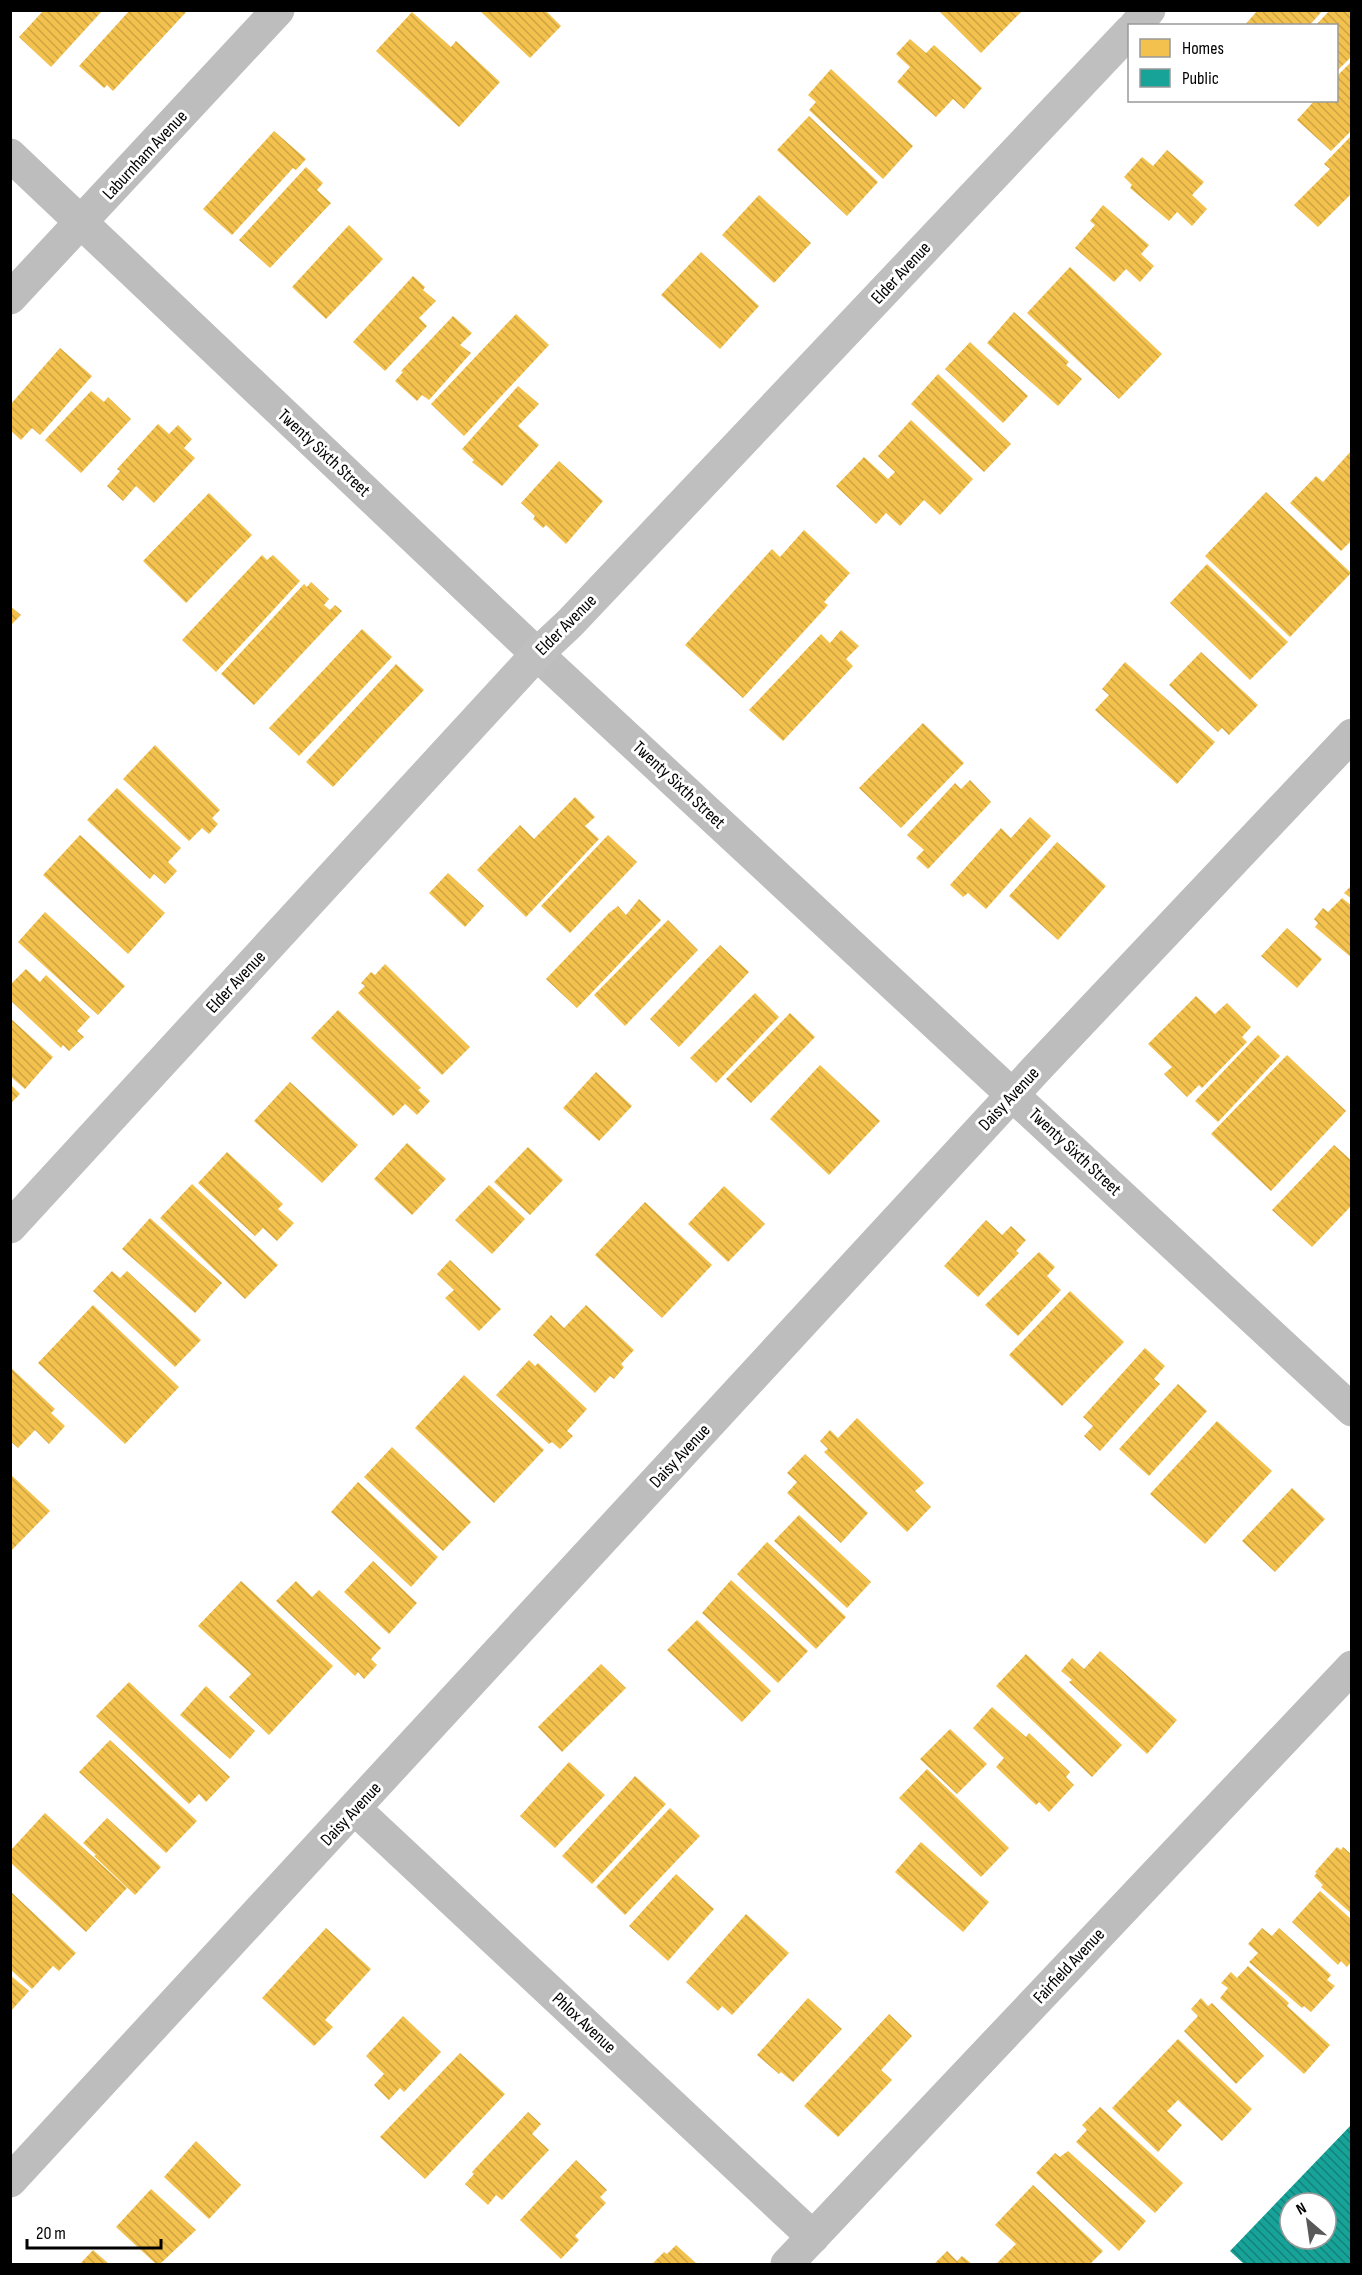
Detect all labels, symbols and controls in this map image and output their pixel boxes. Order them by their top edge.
legend [1128,24,1338,102]
text: Homes [1182,38,1224,59]
text: Public [1182,68,1219,89]
street label: Laburnham Avenue [98,106,192,204]
street label: Elder Avenue [867,237,935,309]
street label: Twenty Sixth Street [273,405,375,501]
street label: Elder Avenue [531,590,601,660]
street label: Twenty Sixth Street [628,737,730,833]
street label: Elder Avenue [202,946,270,1018]
street label: Daisy Avenue [974,1063,1044,1135]
street label: Twenty Sixth Street [1024,1104,1126,1200]
street label: Daisy Avenue [645,1420,715,1492]
street label: Daisy Avenue [316,1778,386,1850]
street label: Fairfield Avenue [1029,1924,1109,2008]
street label: Phlox Avenue [548,1988,620,2058]
north arrow [1278,2191,1338,2251]
text: N [1293,2199,1310,2220]
scale bar [27,2212,160,2250]
text: 20 m [36,2223,66,2244]

